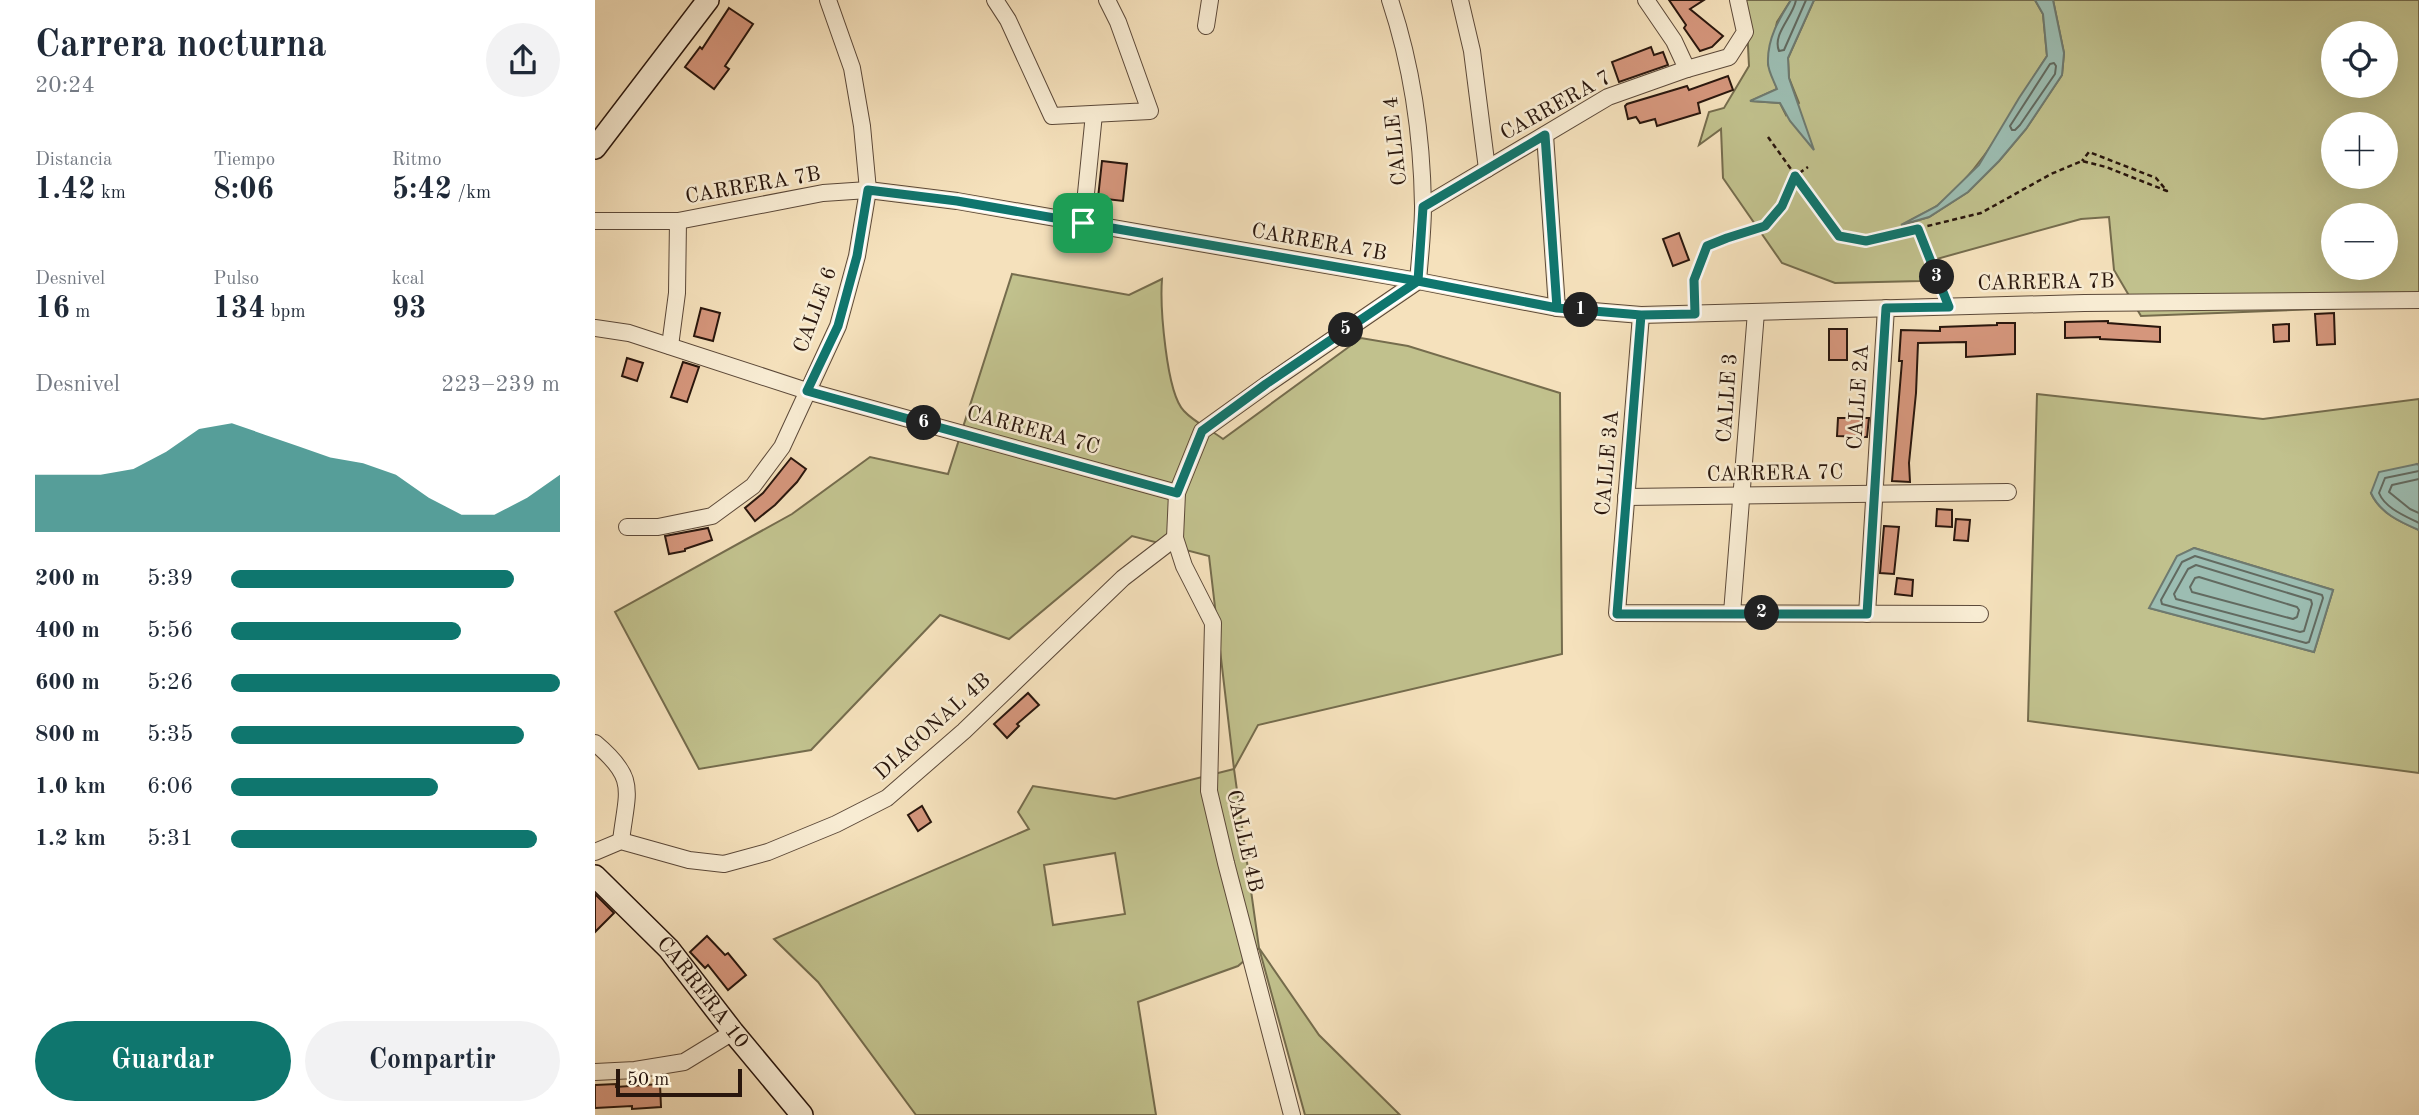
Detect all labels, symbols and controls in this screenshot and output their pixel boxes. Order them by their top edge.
map controls [2321,21,2398,280]
button: locate [2321,21,2398,98]
button: share [486,23,560,97]
text: Carrera nocturna [35,27,326,65]
street label: CARRERA 7 [1497,67,1615,145]
text: 20:24 [35,74,95,97]
street label: CALLE 4 [1381,95,1411,187]
button: + [2321,112,2398,189]
text: Distancia [35,151,112,170]
text: Tiempo [213,151,275,170]
text: Ritmo [392,151,442,170]
street label: CARRERA 7B [684,164,822,208]
text: 1.42 [35,175,96,205]
text: 8:06 [213,175,274,205]
text: 5:42 [392,175,452,205]
text: km [96,184,126,203]
text: /km [452,184,491,203]
pin [1053,193,1113,253]
button: − [2321,203,2398,280]
icon: arrive [1064,204,1102,242]
street label: CARRERA 7B [1250,221,1388,265]
pin: 3 [1919,260,1955,294]
street label: CALLE 6 [791,264,841,356]
text: 3 [1931,267,1942,286]
text: Desnivel [35,270,105,289]
text: Pulso [213,270,259,289]
text: kcal [392,270,424,289]
street label: CARRERA 7B [1977,271,2115,295]
pin: 1 [1563,292,1599,328]
text: 16 [35,294,70,324]
text: 134 [213,294,266,324]
text: 93 [392,294,426,324]
text: 1 [1575,300,1586,319]
text: m [70,303,90,322]
text: bpm [266,303,306,322]
pin: 5 [1329,312,1363,348]
text: 5 [1340,320,1351,339]
street label: CALLE 2A [1845,344,1873,450]
street label: CALLE 3 [1714,353,1742,443]
text: Desnivel [35,373,120,396]
text: 223–239 m [441,373,560,396]
street label: CARRERA 7C [964,403,1102,459]
pin: 6 [907,406,941,440]
street label: CALLE 3A [1593,409,1623,517]
text: 6 [918,413,929,432]
street label: CARRERA 7C [1706,462,1844,486]
text: 200 m [35,567,100,590]
text: 5:39 [147,567,193,590]
pin: 2 [1745,596,1779,630]
text: 2 [1756,603,1767,622]
text: 400 m [35,619,100,642]
text: 5:56 [147,619,193,642]
street label: DIAGONAL 4B [871,670,995,784]
text: 600 m [35,671,100,694]
text: 5:26 [147,671,193,694]
text: 800 m [35,723,100,746]
text: 5:35 [147,723,193,746]
text: 1.0 km [35,775,106,798]
text: 6:06 [147,775,193,798]
street label: CALLE 4B [1222,788,1266,894]
text: 1.2 km [35,827,106,850]
text: 5:31 [147,827,193,850]
street label: CARRERA 10 [653,933,752,1052]
button: Guardar [35,1021,291,1101]
button: Compartir [305,1021,560,1101]
scale bar [616,1066,742,1098]
text: 50 m [627,1071,669,1090]

